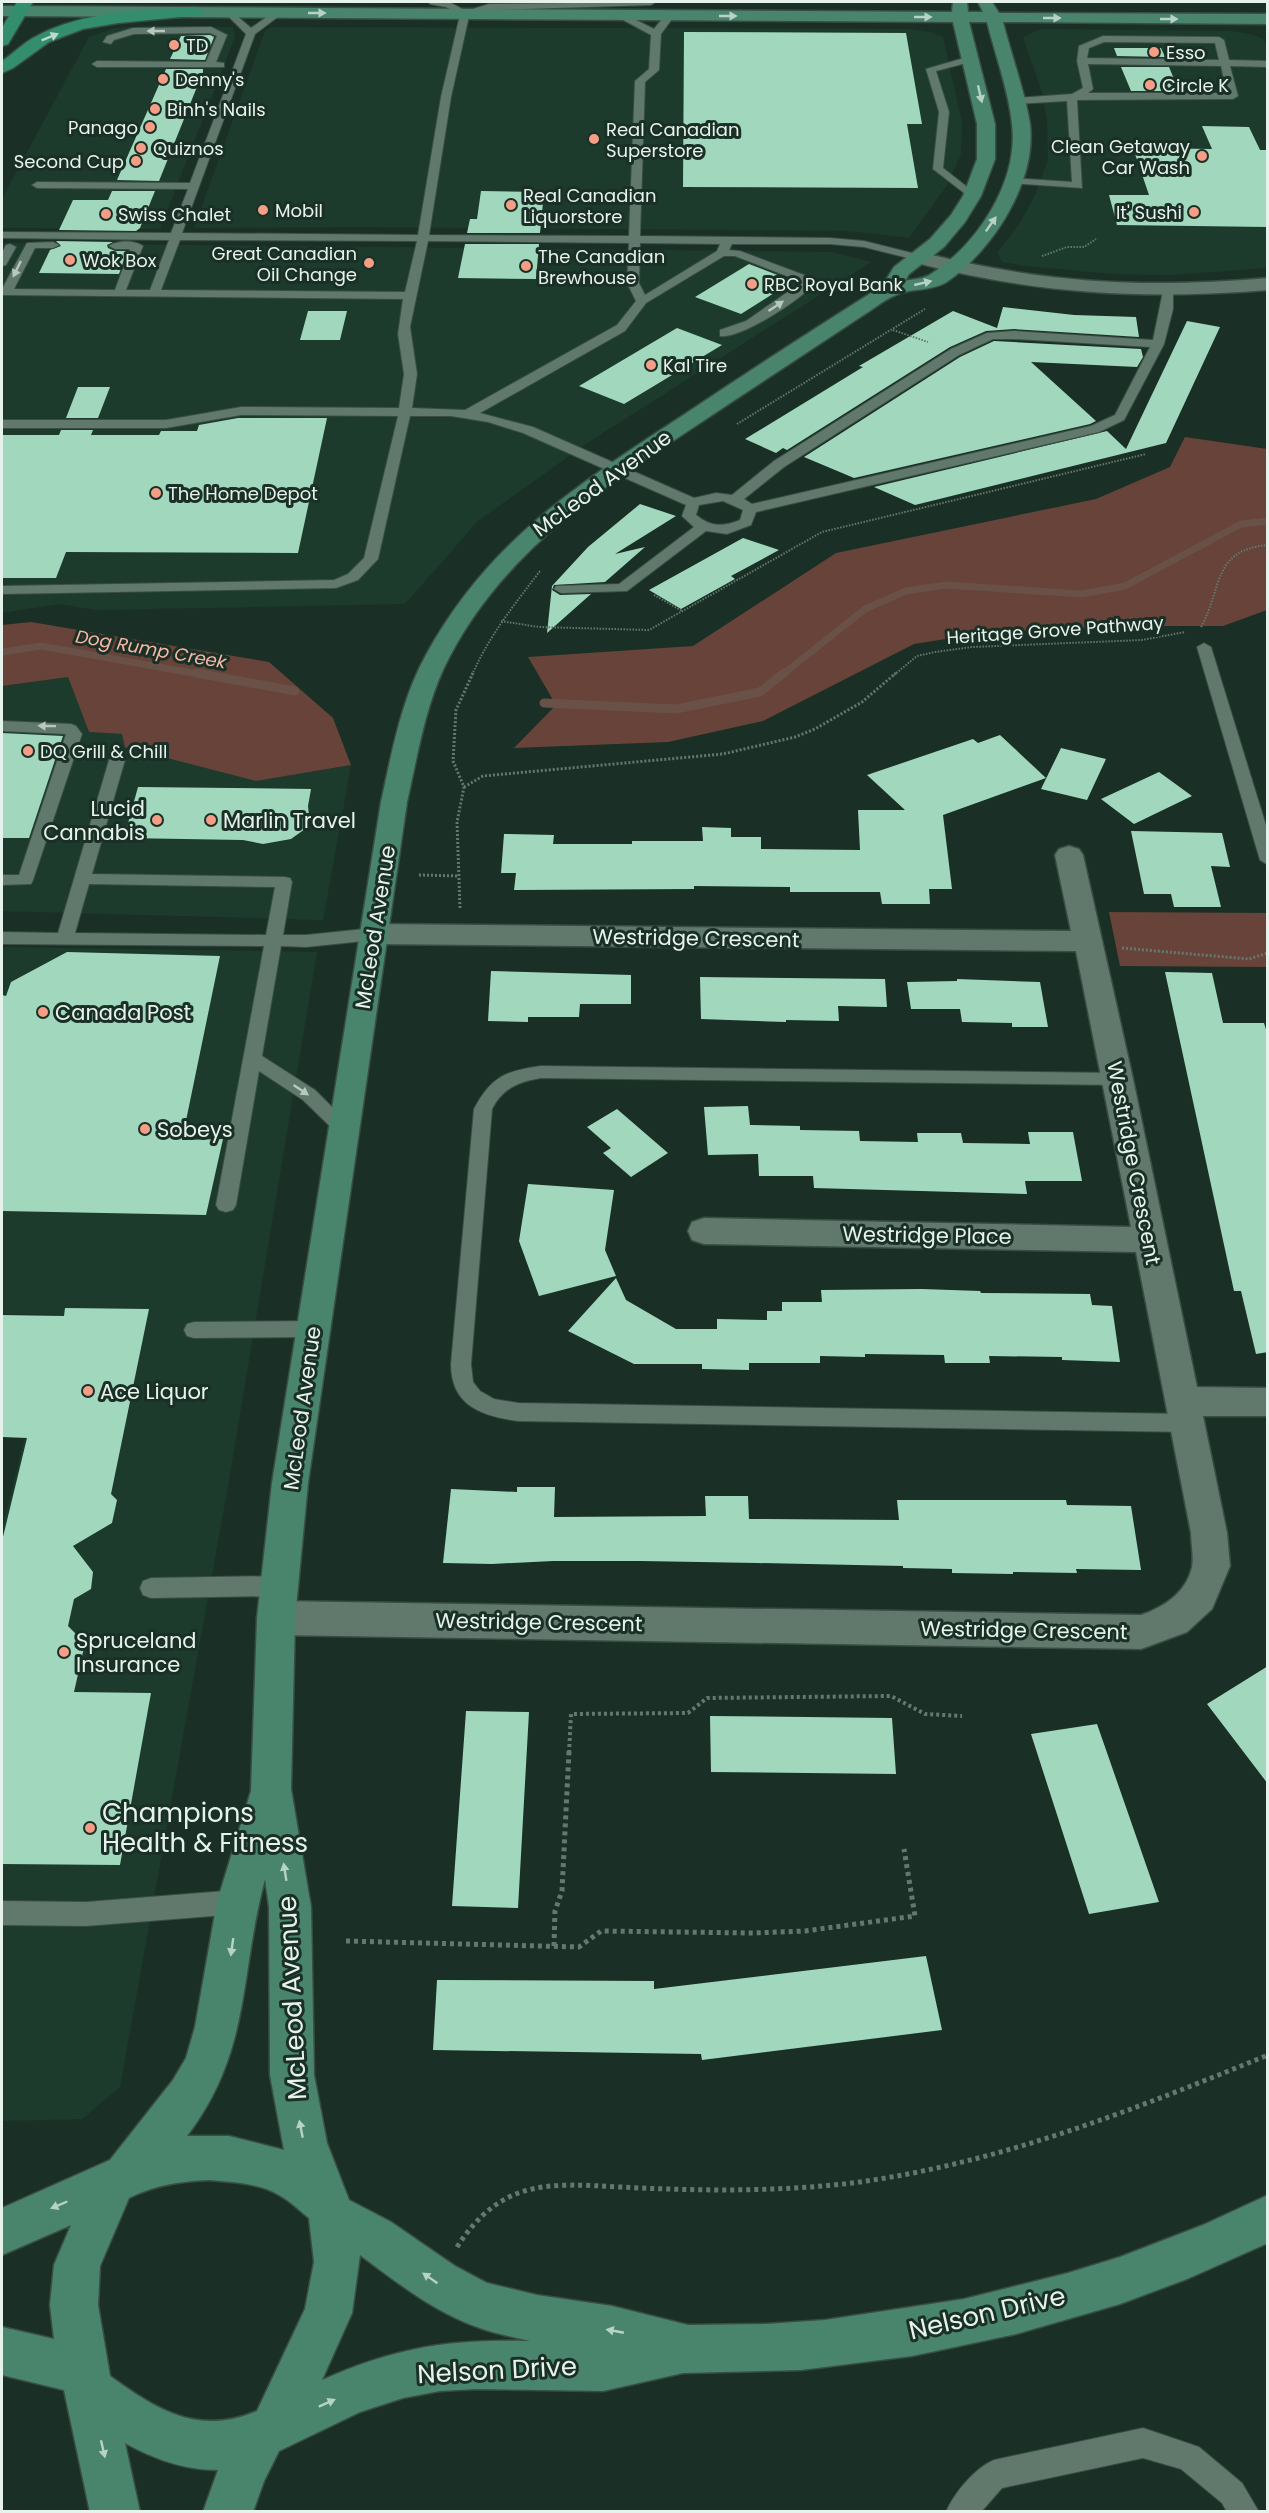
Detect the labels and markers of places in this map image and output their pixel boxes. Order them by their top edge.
place label: TD [186,33,208,58]
marker: TD [167,38,181,52]
place label: Esso [1166,40,1206,65]
marker: Esso [1147,45,1161,59]
place label: Denny's [175,67,244,92]
marker: Denny's [156,72,170,86]
place label: Circle K [1162,73,1229,98]
marker: Circle K [1143,78,1157,92]
place label: Binh's Nails [167,97,266,122]
marker: Binh's Nails [148,102,162,116]
place label: Panago [68,115,138,140]
place label: Real Canadian Superstore [606,117,740,163]
marker: Panago [143,120,157,134]
marker: Real Canadian Superstore [587,132,601,146]
place label: Clean Getaway Car Wash [1051,134,1190,180]
place label: Quiznos [153,136,224,161]
marker: Quiznos [134,141,148,155]
place label: Second Cup [14,149,124,174]
marker: Clean Getaway Car Wash [1195,149,1209,163]
marker: Second Cup [129,154,143,168]
place label: Real Canadian Liquorstore [523,183,657,229]
place label: Mobil [275,198,323,223]
marker: Real Canadian Liquorstore [504,198,518,212]
place label: It' Sushi [1116,200,1182,225]
place label: Swiss Chalet [118,202,231,227]
marker: Mobil [256,203,270,217]
marker: It' Sushi [1187,205,1201,219]
marker: Swiss Chalet [99,207,113,221]
place label: Great Canadian Oil Change [212,241,357,287]
place label: The Canadian Brewhouse [538,244,665,290]
place label: Wok Box [82,248,157,273]
marker: Wok Box [63,253,77,267]
marker: Great Canadian Oil Change [362,256,376,270]
marker: The Canadian Brewhouse [519,259,533,273]
place label: RBC Royal Bank [764,272,903,297]
marker: RBC Royal Bank [745,277,759,291]
place label: Kal Tire [663,353,727,378]
marker: Kal Tire [644,358,658,372]
place label: The Home Depot [168,481,318,506]
marker: The Home Depot [149,486,163,500]
place label: DQ Grill & Chill [40,739,167,764]
marker: DQ Grill & Chill [21,744,35,758]
place label: Lucid Cannabis [43,794,145,847]
place label: Marlin Travel [223,806,356,835]
marker: Lucid Cannabis [150,813,164,827]
marker: Marlin Travel [204,813,218,827]
place label: Canada Post [55,998,191,1027]
marker: Canada Post [36,1005,50,1019]
place label: Sobeys [157,1115,233,1144]
marker: Sobeys [138,1122,152,1136]
place label: Ace Liquor [100,1377,209,1406]
marker: Ace Liquor [81,1384,95,1398]
place label: Spruceland Insurance [76,1626,197,1679]
marker: Spruceland Insurance [57,1645,71,1659]
place label: Champions Health & Fitness [102,1795,308,1861]
marker: Champions Health & Fitness [83,1821,97,1835]

